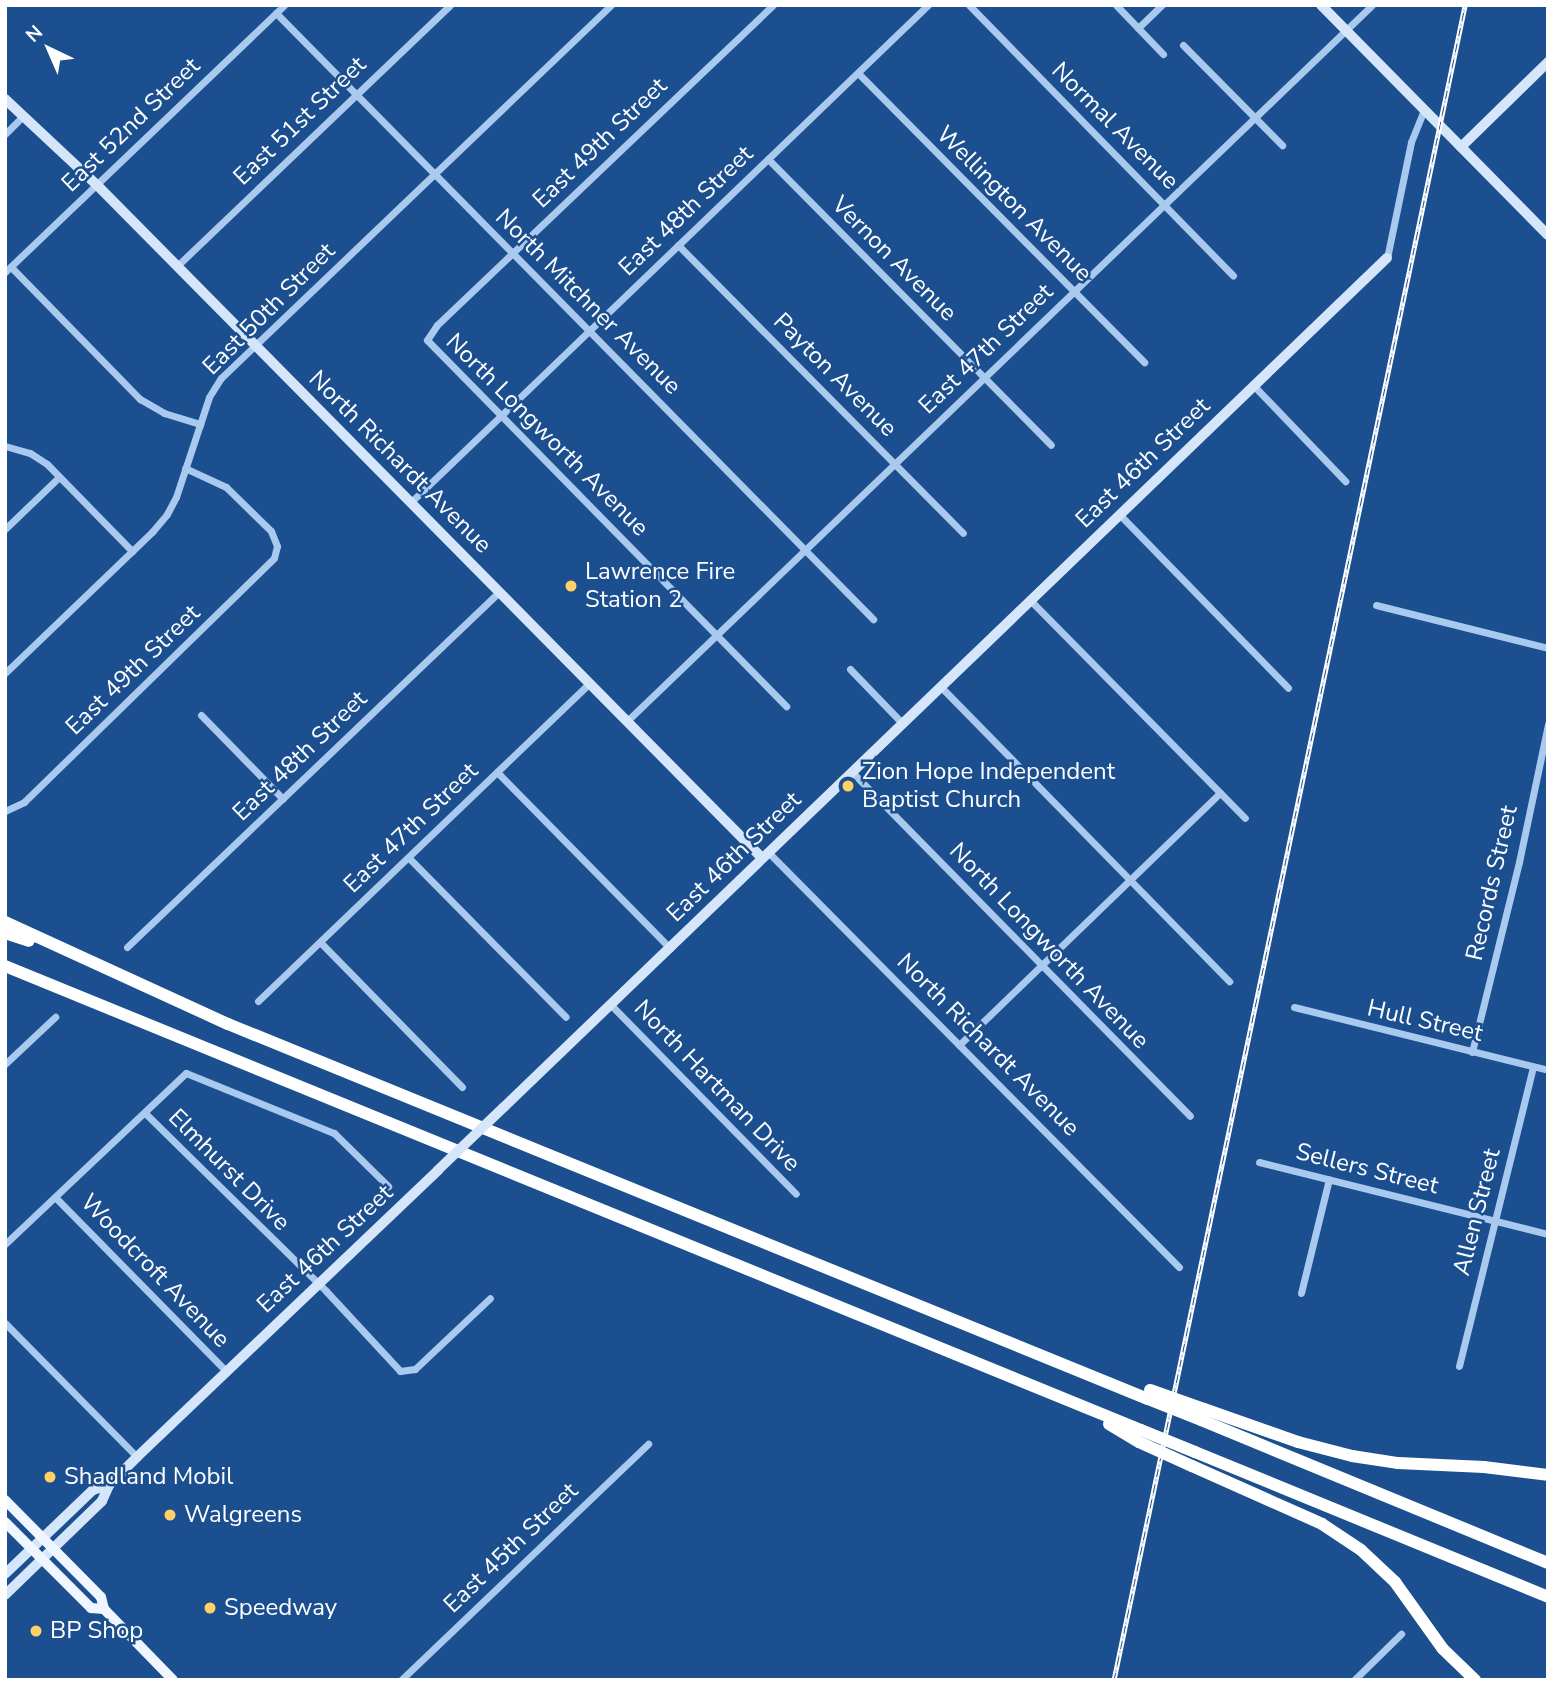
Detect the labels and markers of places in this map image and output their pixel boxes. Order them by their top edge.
place label: Lawrence Fire Station 2 [585,558,735,614]
marker: Lawrence Fire Station 2 [563,578,579,594]
place label: Zion Hope Independent Baptist Church [862,758,1115,814]
marker: Zion Hope Independent Baptist Church [840,778,856,794]
place label: Shadland Mobil [64,1463,233,1491]
marker: Shadland Mobil [42,1469,58,1485]
place label: Walgreens [184,1501,302,1529]
marker: Walgreens [162,1507,178,1523]
place label: Speedway [224,1594,337,1622]
marker: Speedway [202,1600,218,1616]
place label: BP Shop [50,1617,143,1645]
marker: BP Shop [28,1623,44,1639]

